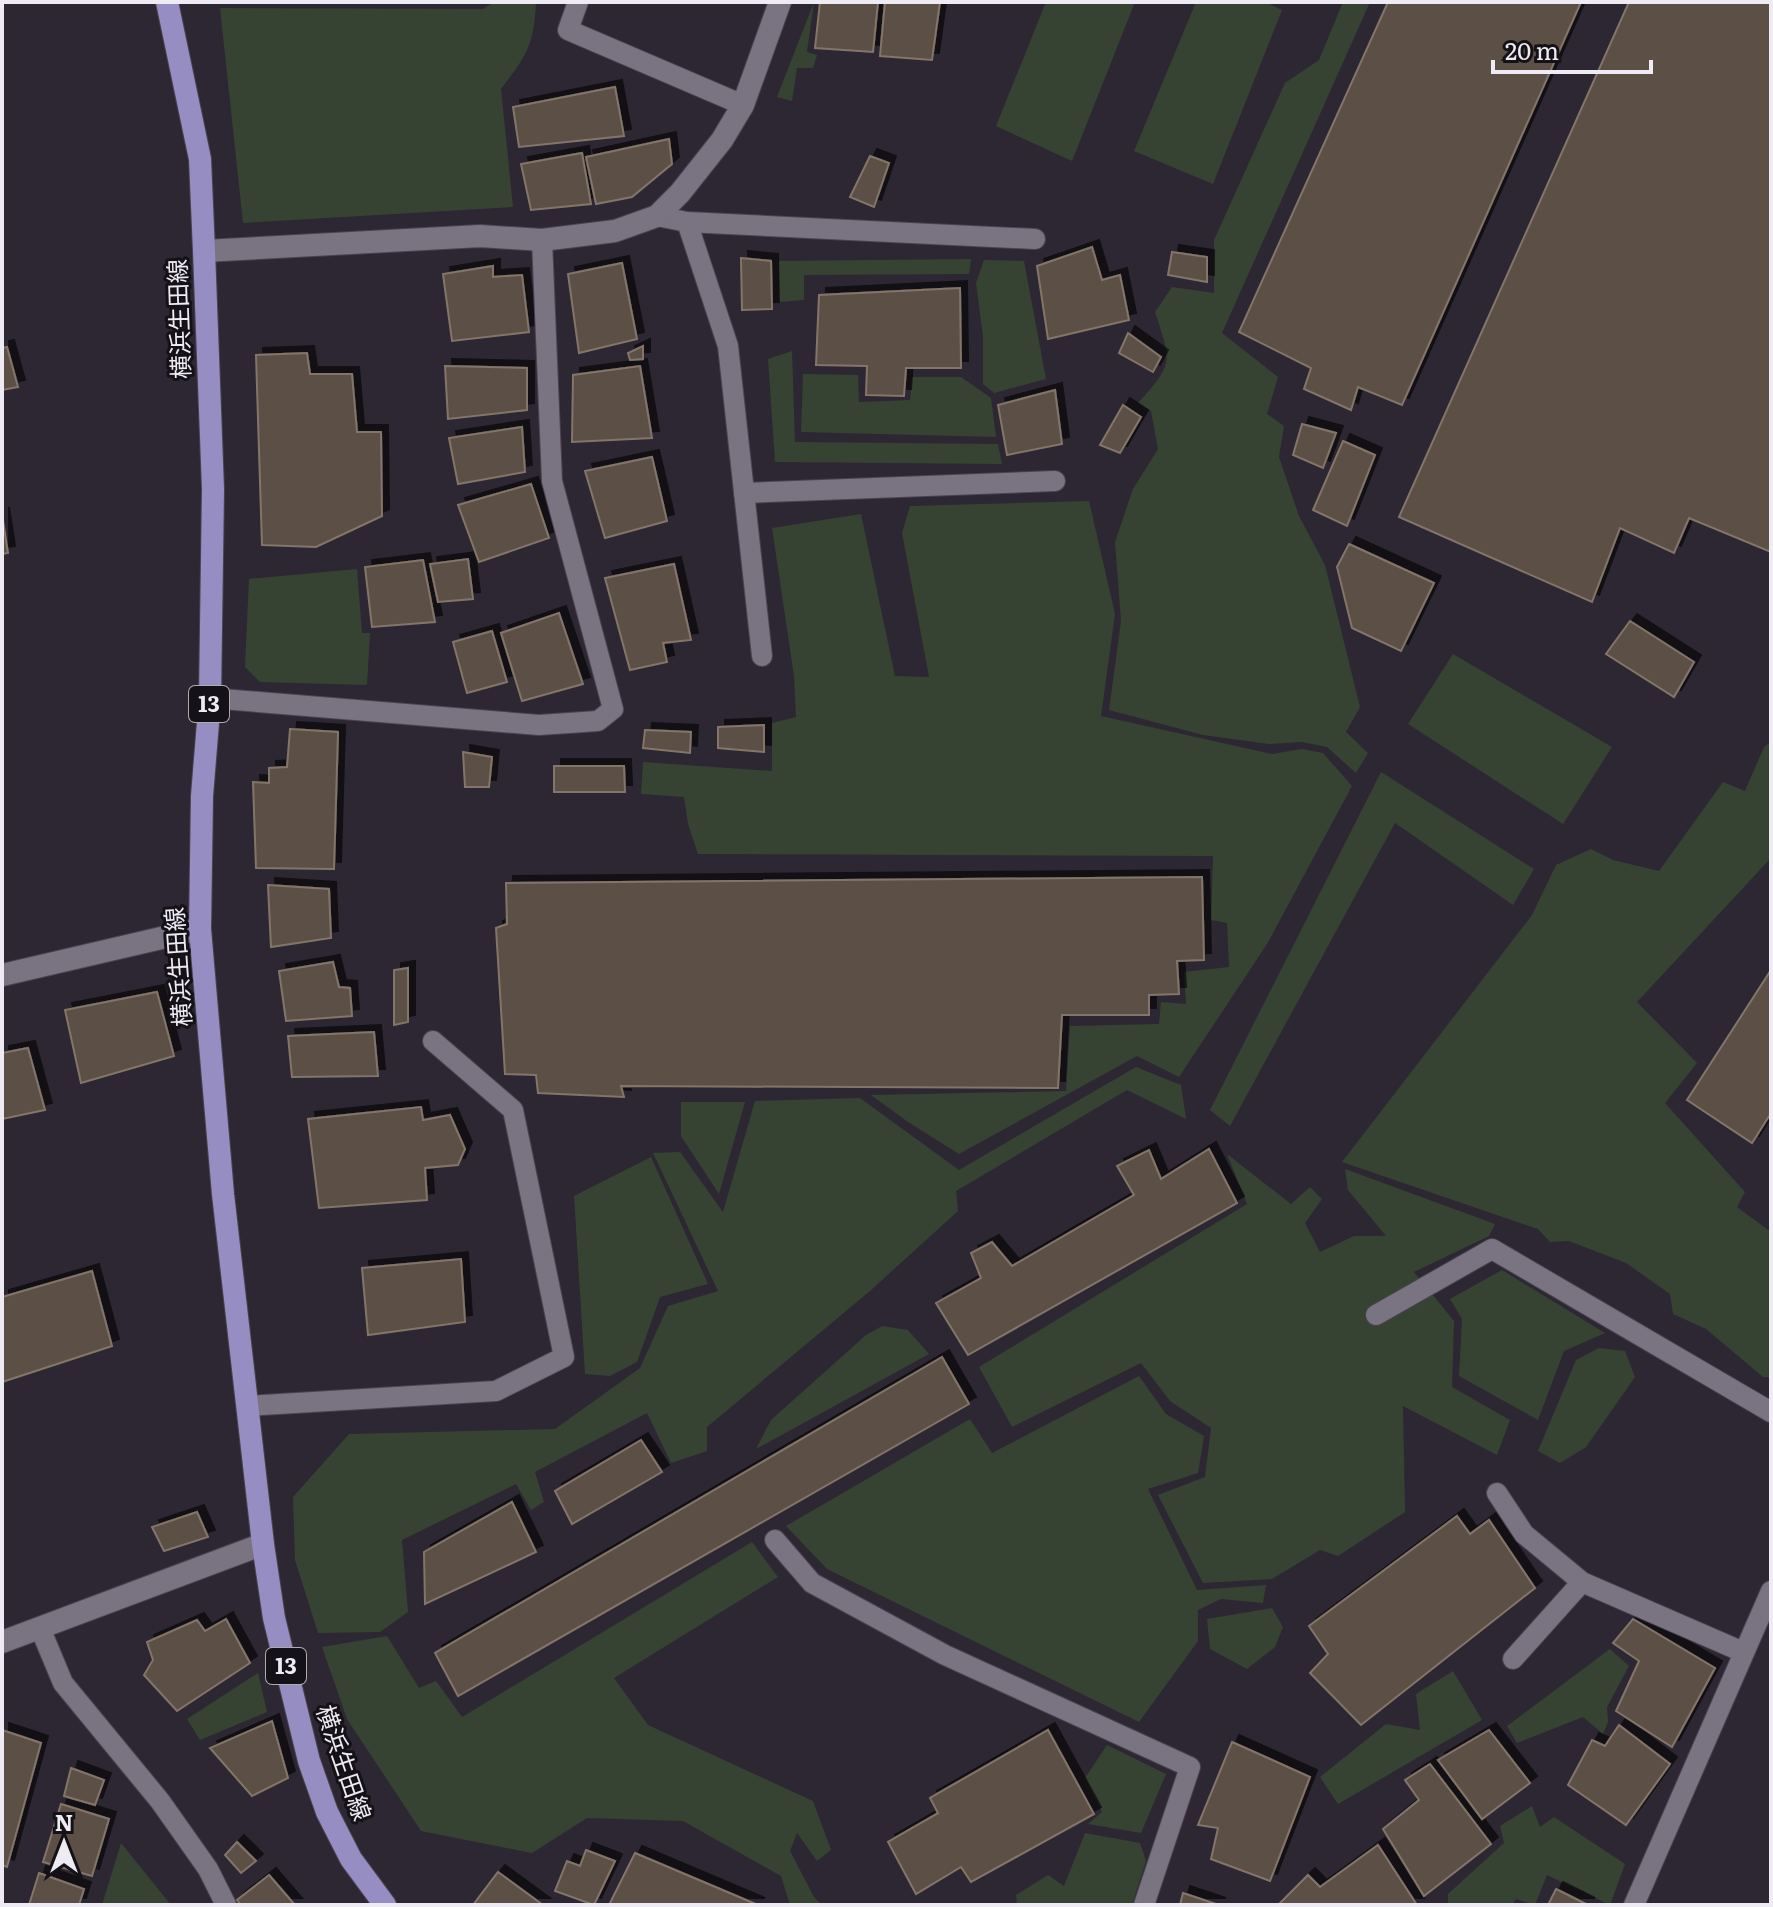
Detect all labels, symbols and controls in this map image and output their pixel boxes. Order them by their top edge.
scale bar [1493,24,1651,74]
text: 20 m [1505,32,1559,67]
street label: 横浜生田線 [158,259,197,380]
road number: 13 [189,686,229,722]
street label: 横浜生田線 [155,906,198,1028]
road number: 13 [266,1648,306,1684]
street label: 横浜生田線 [309,1700,381,1825]
north arrow [24,1803,104,1883]
text: N [55,1805,73,1838]

